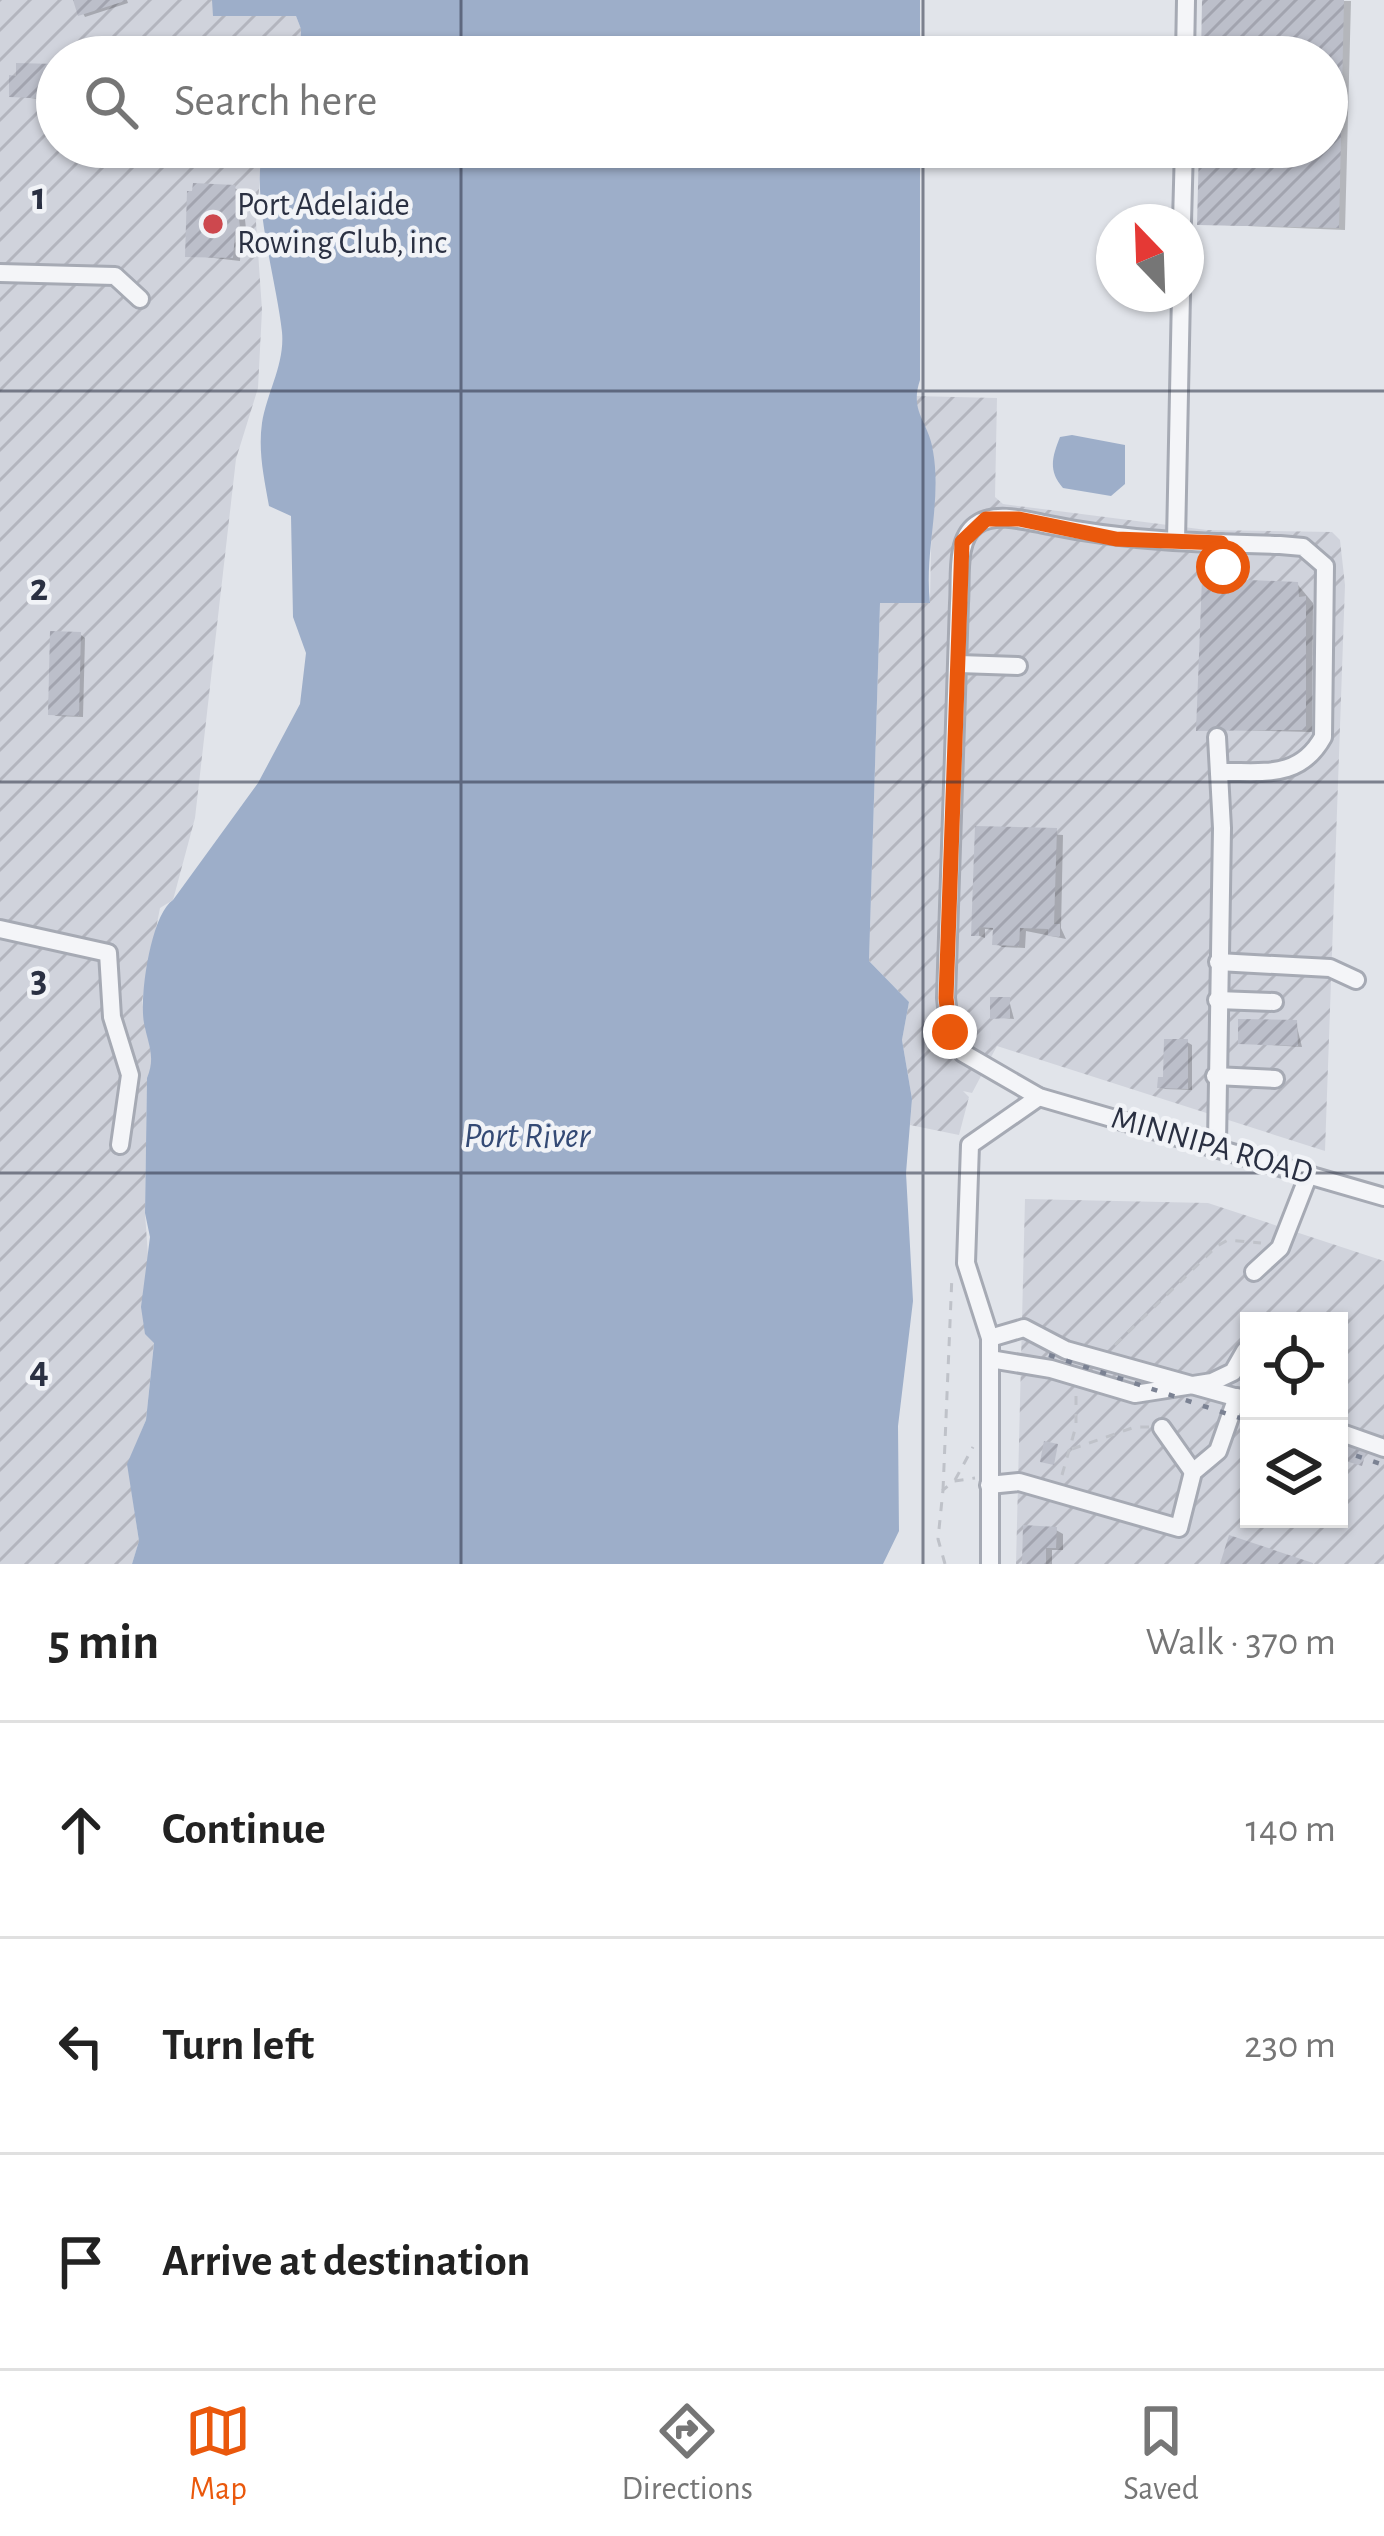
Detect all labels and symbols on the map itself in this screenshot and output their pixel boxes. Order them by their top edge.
text: 1 [32,178,46,217]
place label: Port Adelaide Rowing Club, inc [237,189,447,260]
north arrow [1096,204,1204,312]
marker: Port Adelaide Rowing Club, inc [200,211,226,237]
route start [1196,540,1250,594]
text: 2 [30,569,48,608]
text: 3 [31,960,47,999]
route end [923,1005,977,1059]
street label: MINNIPA ROAD [1108,1102,1316,1190]
water label: Port River [464,1118,592,1154]
text: 4 [29,1351,49,1390]

